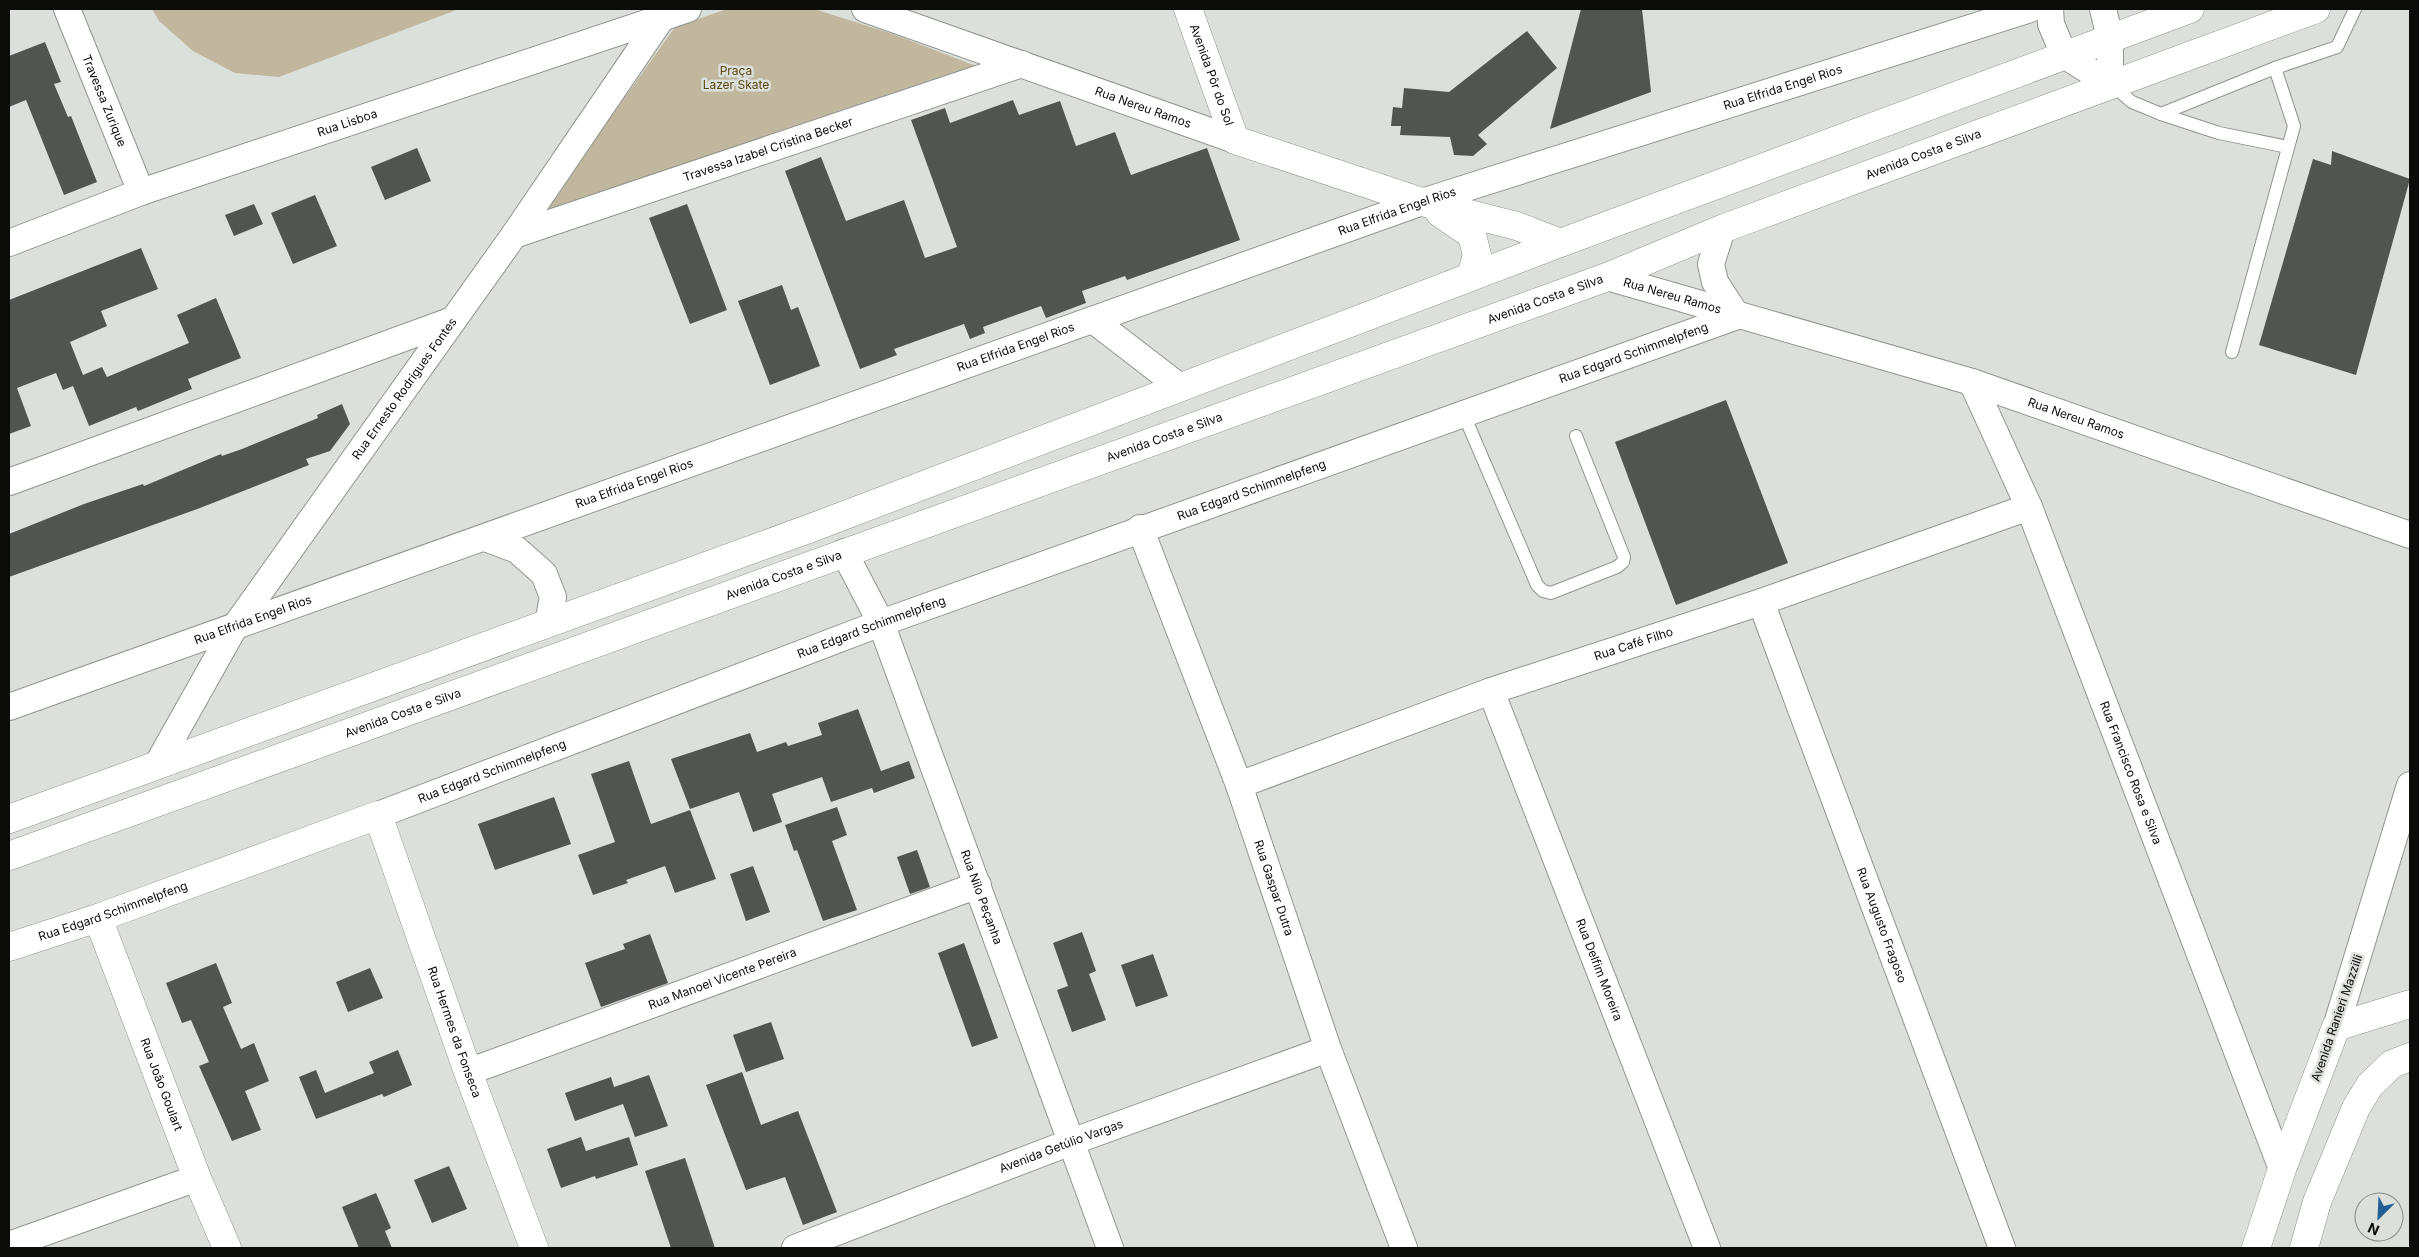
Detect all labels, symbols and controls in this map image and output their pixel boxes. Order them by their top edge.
street label: Avenida Pôr do Sol [1187,22,1237,128]
street label: Travessa Zurique [79,52,130,149]
street label: Rua Elfrida Engel Rios [1721,61,1844,113]
park label: Praça Lazer Skate [703,63,769,92]
street label: Rua Nereu Ramos [1093,83,1194,131]
street label: Rua Lisboa [315,106,379,140]
street label: Travessa Izabel Cristina Becker [681,113,855,185]
street label: Avenida Costa e Silva [1863,126,1983,182]
street label: Rua Elfrida Engel Rios [1336,184,1458,238]
street label: Avenida Costa e Silva [1485,271,1605,327]
street label: Rua Nereu Ramos [1622,274,1723,317]
street label: Rua Ernesto Rodrigues Fontes [348,315,460,462]
street label: Rua Elfrida Engel Rios [955,319,1076,375]
street label: Rua Edgard Schimmelpfeng [1557,319,1710,386]
street label: Rua Nereu Ramos [2026,394,2126,442]
street label: Avenida Costa e Silva [1104,409,1224,465]
street label: Rua Elfrida Engel Rios [573,455,695,511]
street label: Rua Edgard Schimmelpfeng [1175,456,1328,523]
street label: Avenida Costa e Silva [724,547,844,603]
street label: Rua Elfrida Engel Rios [192,591,314,647]
street label: Rua Edgard Schimmelpfeng [795,592,948,661]
street label: Rua Café Filho [1592,624,1675,664]
street label: Avenida Costa e Silva [343,685,463,741]
street label: Rua Francisco Rosa e Silva [2097,699,2165,846]
street label: Rua Edgard Schimmelpfeng [416,736,568,806]
street label: Rua Gaspar Dutra [1251,838,1297,938]
street label: Rua Nilo Peçanha [958,848,1006,946]
street label: Rua Augusto Fragoso [1854,865,1910,985]
street label: Rua Edgard Schimmelpfeng [36,878,190,944]
street label: Rua Delfim Moreira [1573,916,1626,1023]
street label: Rua Manoel Vicente Pereira [646,944,798,1012]
street label: Avenida Ranieri Mazzilli [2308,952,2365,1083]
street label: Rua Hermes da Fonseca [425,964,485,1100]
street label: Rua João Goulart [137,1036,186,1133]
street label: Avenida Getúlio Vargas [997,1116,1125,1176]
north arrow [2354,1192,2404,1242]
text: N [2365,1219,2382,1239]

